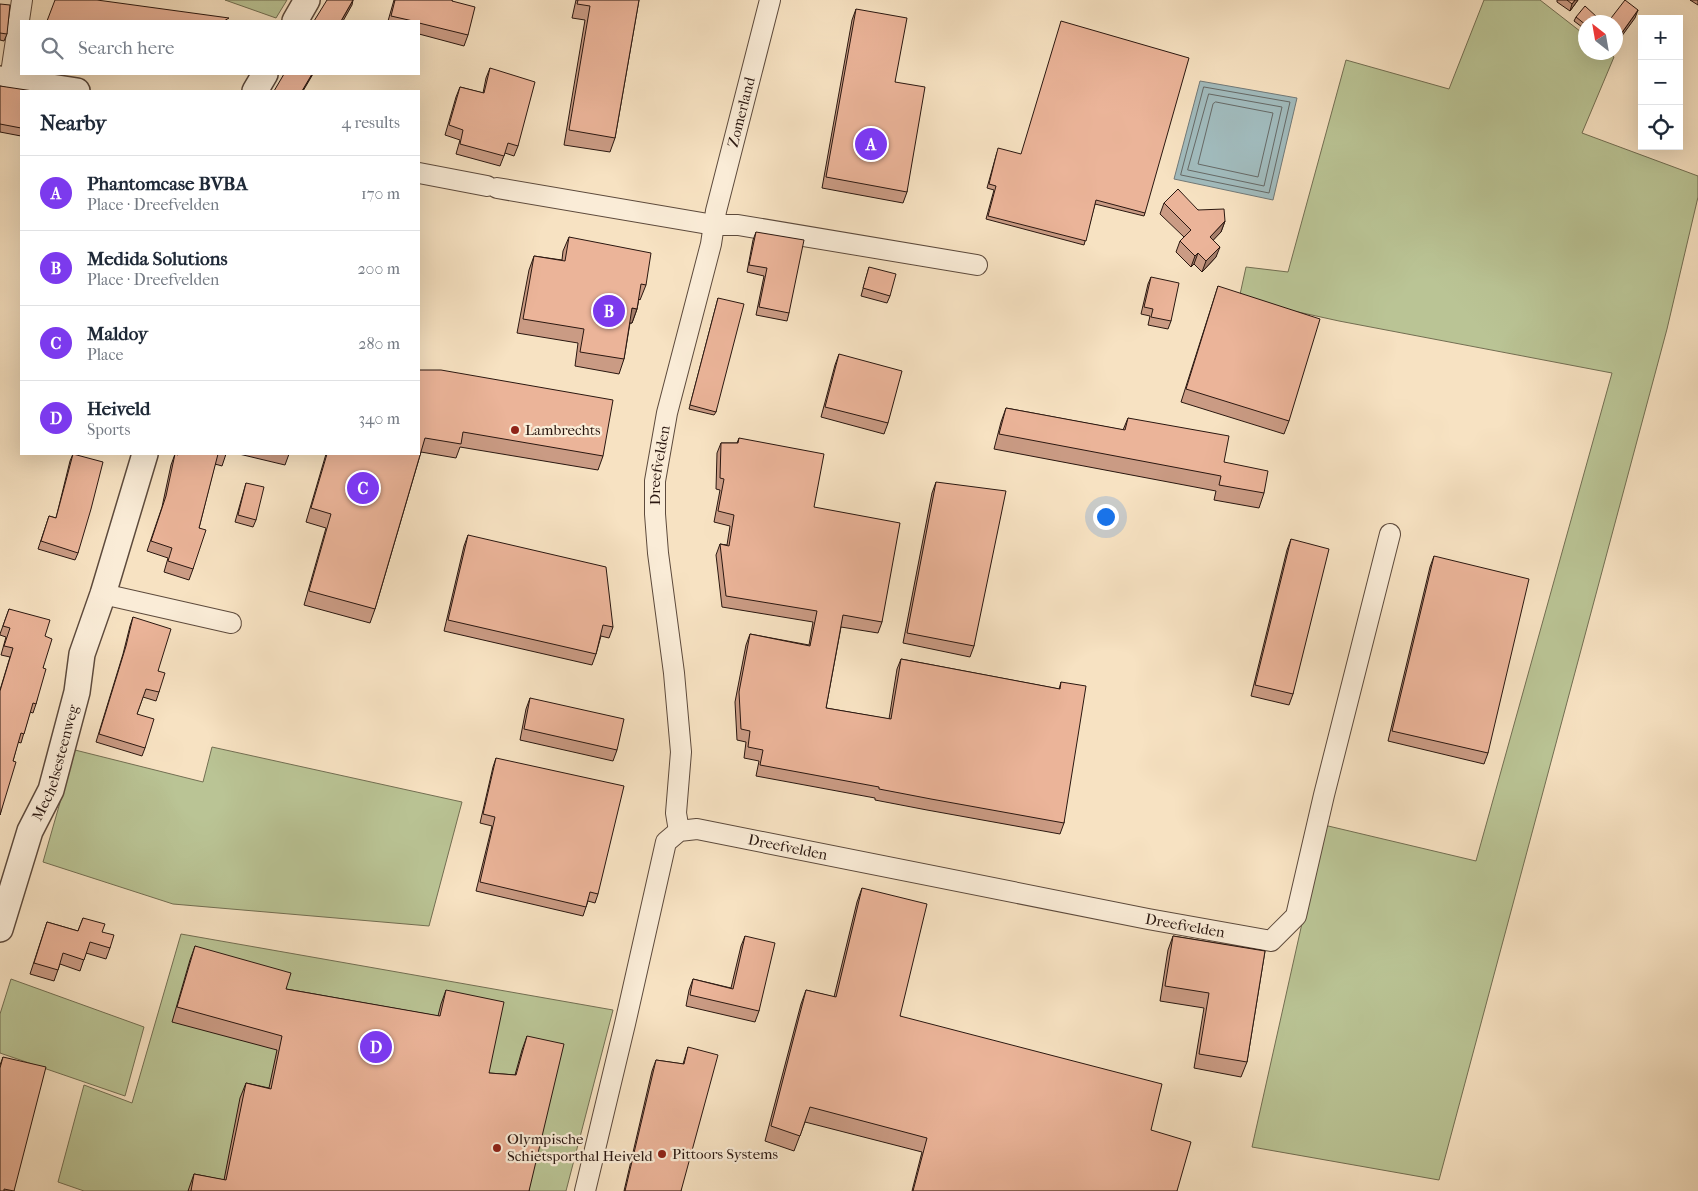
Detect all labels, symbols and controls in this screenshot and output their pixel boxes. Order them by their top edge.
north arrow [1578,15,1623,60]
map controls [1638,15,1683,150]
button: + [1638,15,1683,60]
search box [20,20,420,75]
icon: search [38,34,66,62]
text: Search here [78,37,174,59]
button: − [1638,60,1683,105]
street label: Zomerland [724,74,759,149]
button: locate [1638,105,1683,150]
text: Nearby [40,111,106,135]
text: 4 results [342,113,400,132]
pin: A [855,125,887,163]
text: Phantomcase BVBA [87,173,248,195]
text: A [51,184,61,203]
text: 170 m [361,184,400,203]
text: Place · Dreefvelden [87,195,219,214]
text: Medida Solutions [87,248,228,270]
text: B [51,259,61,278]
text: 200 m [357,259,400,278]
text: Place · Dreefvelden [87,270,219,289]
pin: B [593,292,625,330]
text: Maldoy [87,323,148,345]
text: C [51,334,61,353]
text: 280 m [358,334,400,353]
text: Place [87,345,123,364]
text: Heiveld [87,398,150,420]
text: D [50,409,62,428]
text: 340 m [358,409,400,428]
text: Sports [87,420,130,439]
place label: Lambrechts [525,421,601,439]
marker: Lambrechts [509,424,521,436]
street label: Dreefvelden [646,424,674,505]
pin: C [347,469,379,507]
your location [1093,504,1119,530]
street label: Mechelsesteenweg [28,702,82,823]
street label: Dreefvelden [747,830,829,864]
street label: Dreefvelden [1144,910,1227,942]
pin: D [360,1028,392,1066]
place label: Olympische Schietsporthal Heiveld [507,1130,653,1165]
marker: Olympische Schietsporthal Heiveld [491,1142,503,1154]
place label: Pittoors Systems [672,1145,779,1163]
marker: Pittoors Systems [656,1148,668,1160]

